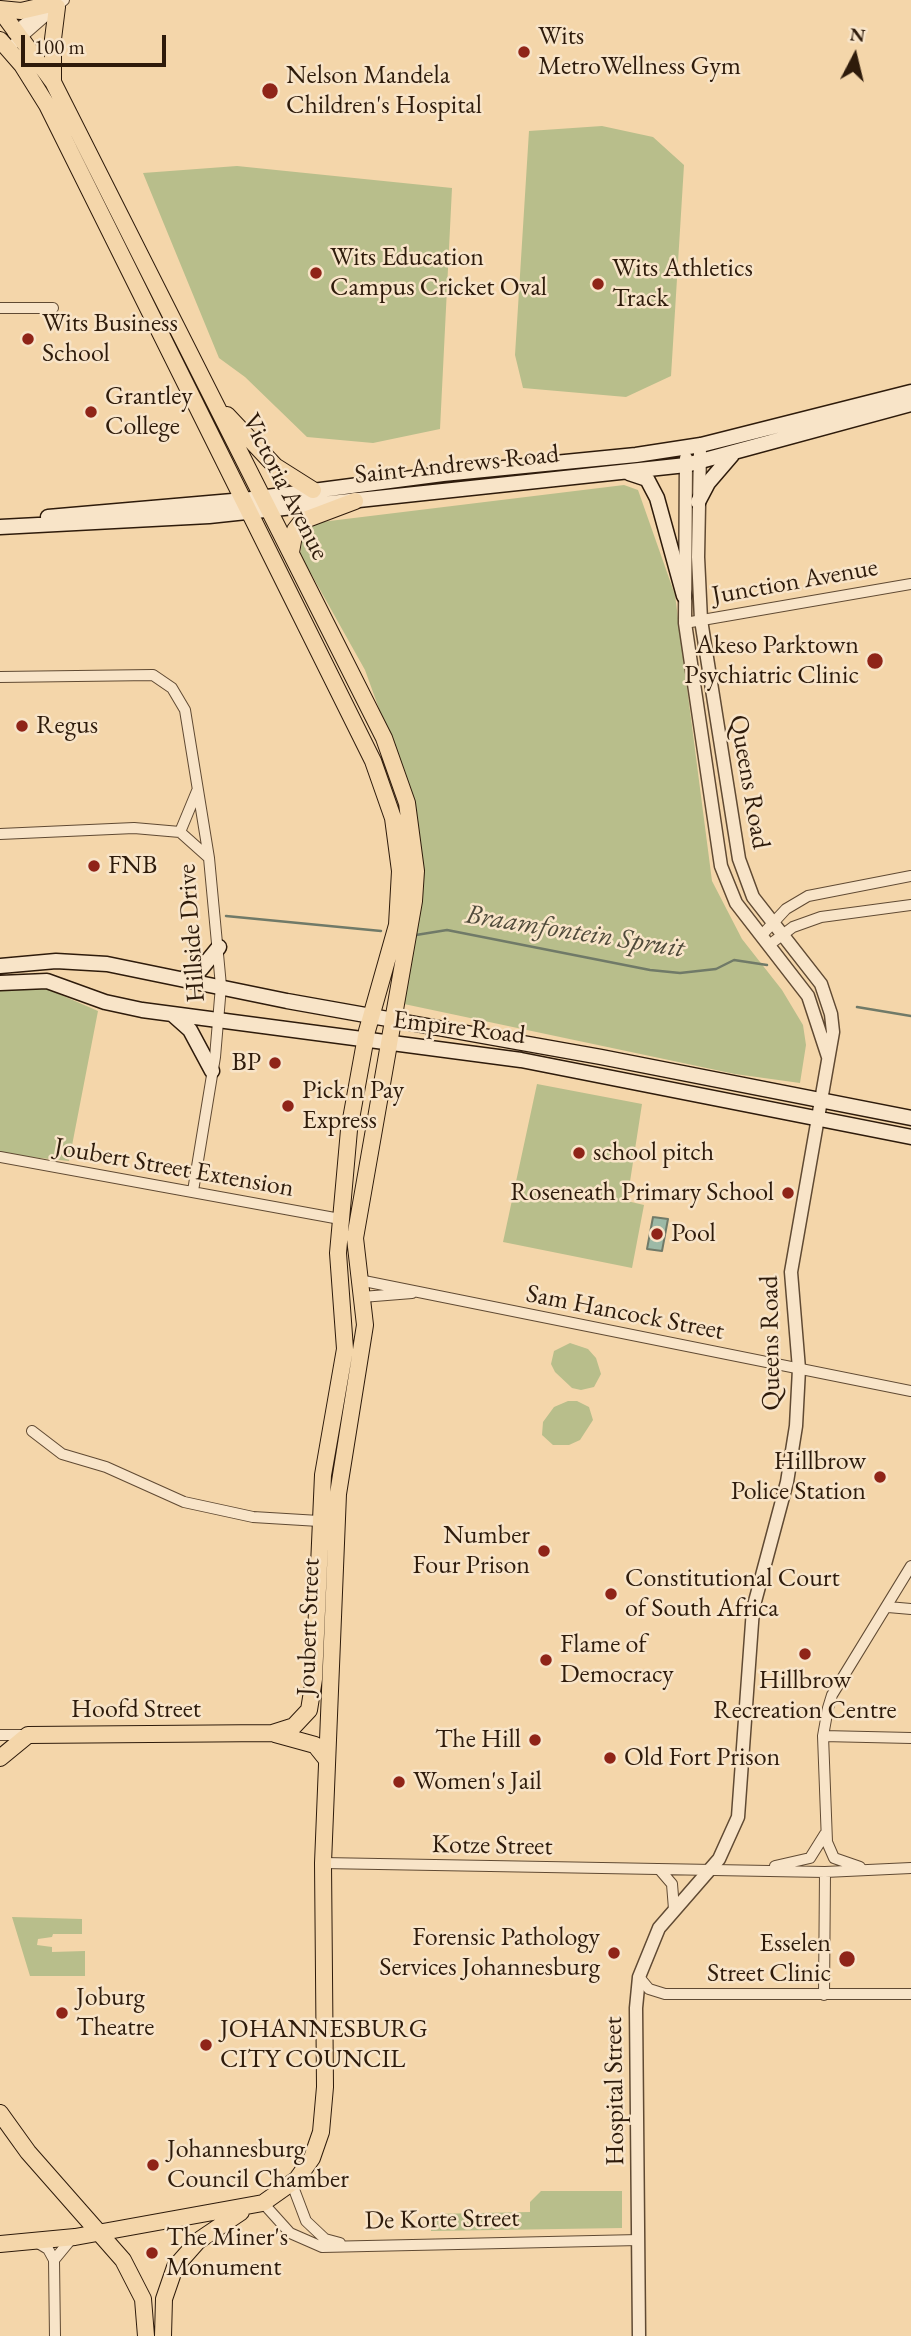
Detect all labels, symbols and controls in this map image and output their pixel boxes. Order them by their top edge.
scale bar [24,21,170,65]
place label: Wits MetroWellness Gym [538,21,741,82]
north arrow [820,21,890,91]
text: N [848,21,867,48]
text: 100 m [34,33,85,60]
marker: Wits MetroWellness Gym [516,44,532,60]
place label: Nelson Mandela Children's Hospital [286,60,482,122]
marker: Nelson Mandela Children's Hospital [260,81,280,101]
place label: Wits Education Campus Cricket Oval [330,242,547,304]
place label: Wits Athletics Track [612,253,753,314]
marker: Wits Education Campus Cricket Oval [308,265,324,281]
marker: Wits Athletics Track [590,276,606,292]
place label: Wits Business School [42,308,178,370]
marker: Wits Business School [20,331,36,347]
place label: Grantley College [105,381,193,442]
marker: Grantley College [83,404,99,420]
street label: Victoria Avenue [235,409,335,565]
street label: Saint Andrews Road [353,439,561,491]
street label: Junction Avenue [710,552,880,612]
place label: Akeso Parktown Psychiatric Clinic [684,630,859,692]
marker: Akeso Parktown Psychiatric Clinic [865,651,885,671]
place label: Regus [36,710,98,742]
street label: Queens Road [722,713,776,851]
marker: Regus [14,718,30,734]
place label: FNB [108,850,157,882]
marker: FNB [86,858,102,874]
street label: Hillside Drive [172,863,212,1003]
water label: Braamfontein Spruit [463,898,687,966]
street label: Empire Road [391,1004,527,1052]
place label: BP [231,1047,261,1079]
marker: BP [267,1055,283,1071]
place label: Pick n Pay Express [302,1075,404,1136]
marker: Pick n Pay Express [280,1098,296,1114]
street label: Joubert Street Extension [52,1132,296,1204]
place label: school pitch [593,1137,714,1169]
marker: school pitch [571,1145,587,1161]
place label: Roseneath Primary School [510,1177,774,1209]
marker: Roseneath Primary School [780,1185,796,1201]
place label: Pool [671,1218,716,1250]
marker: Pool [649,1226,665,1242]
street label: Queens Road [754,1275,788,1411]
street label: Sam Hancock Street [523,1279,727,1347]
place label: Hillbrow Police Station [731,1446,866,1508]
marker: Hillbrow Police Station [872,1469,888,1485]
place label: Number Four Prison [413,1520,530,1582]
marker: Number Four Prison [536,1543,552,1559]
street label: Joubert Street [291,1557,327,1697]
place label: Constitutional Court of South Africa [625,1563,840,1624]
marker: Constitutional Court of South Africa [603,1586,619,1602]
place label: Flame of Democracy [560,1629,674,1690]
marker: Hillbrow Recreation Centre [797,1646,813,1662]
marker: Flame of Democracy [538,1652,554,1668]
place label: Hillbrow Recreation Centre [713,1665,897,1726]
street label: Hoofd Street [71,1694,201,1726]
place label: The Hill [435,1724,521,1756]
marker: The Hill [527,1732,543,1748]
place label: Old Fort Prison [624,1742,780,1774]
marker: Old Fort Prison [602,1750,618,1766]
place label: Women's Jail [413,1766,542,1798]
marker: Women's Jail [391,1774,407,1790]
street label: Kotze Street [431,1829,553,1863]
place label: Forensic Pathology Services Johannesburg [379,1922,600,1983]
place label: Esselen Street Clinic [707,1928,831,1990]
marker: Forensic Pathology Services Johannesburg [606,1945,622,1961]
marker: Esselen Street Clinic [837,1949,857,1969]
place label: Joburg Theatre [76,1982,154,2044]
marker: Joburg Theatre [54,2005,70,2021]
place label: JOHANNESBURG CITY COUNCIL [220,2014,428,2076]
street label: Hospital Street [598,2016,632,2166]
marker: JOHANNESBURG CITY COUNCIL [198,2037,214,2053]
place label: Johannesburg Council Chamber [167,2134,349,2196]
marker: Johannesburg Council Chamber [145,2157,161,2173]
street label: De Korte Street [364,2203,520,2237]
place label: The Miner's Monument [166,2222,288,2284]
marker: The Miner's Monument [144,2245,160,2261]

